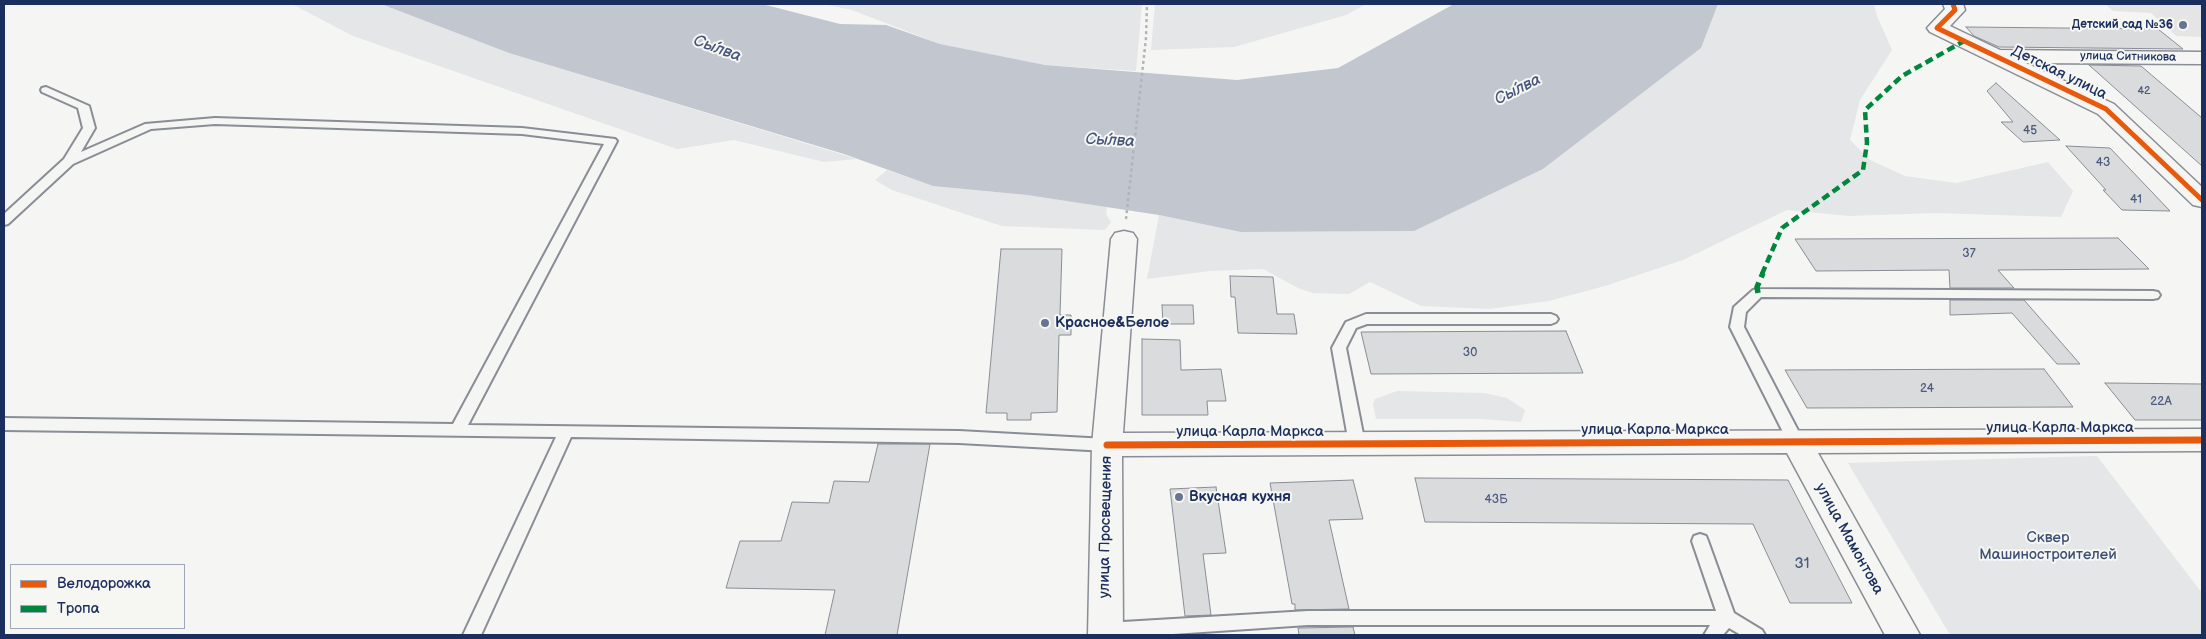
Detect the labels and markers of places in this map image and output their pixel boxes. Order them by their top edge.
place label: Детский сад №36 [2072,18,2173,32]
marker: Детский сад №36 [2177,19,2189,31]
place label: Красное&Белое [1055,314,1169,332]
marker: Красное&Белое [1039,317,1051,329]
place label: Вкусная кухня [1189,488,1291,506]
marker: Вкусная кухня [1173,491,1185,503]

